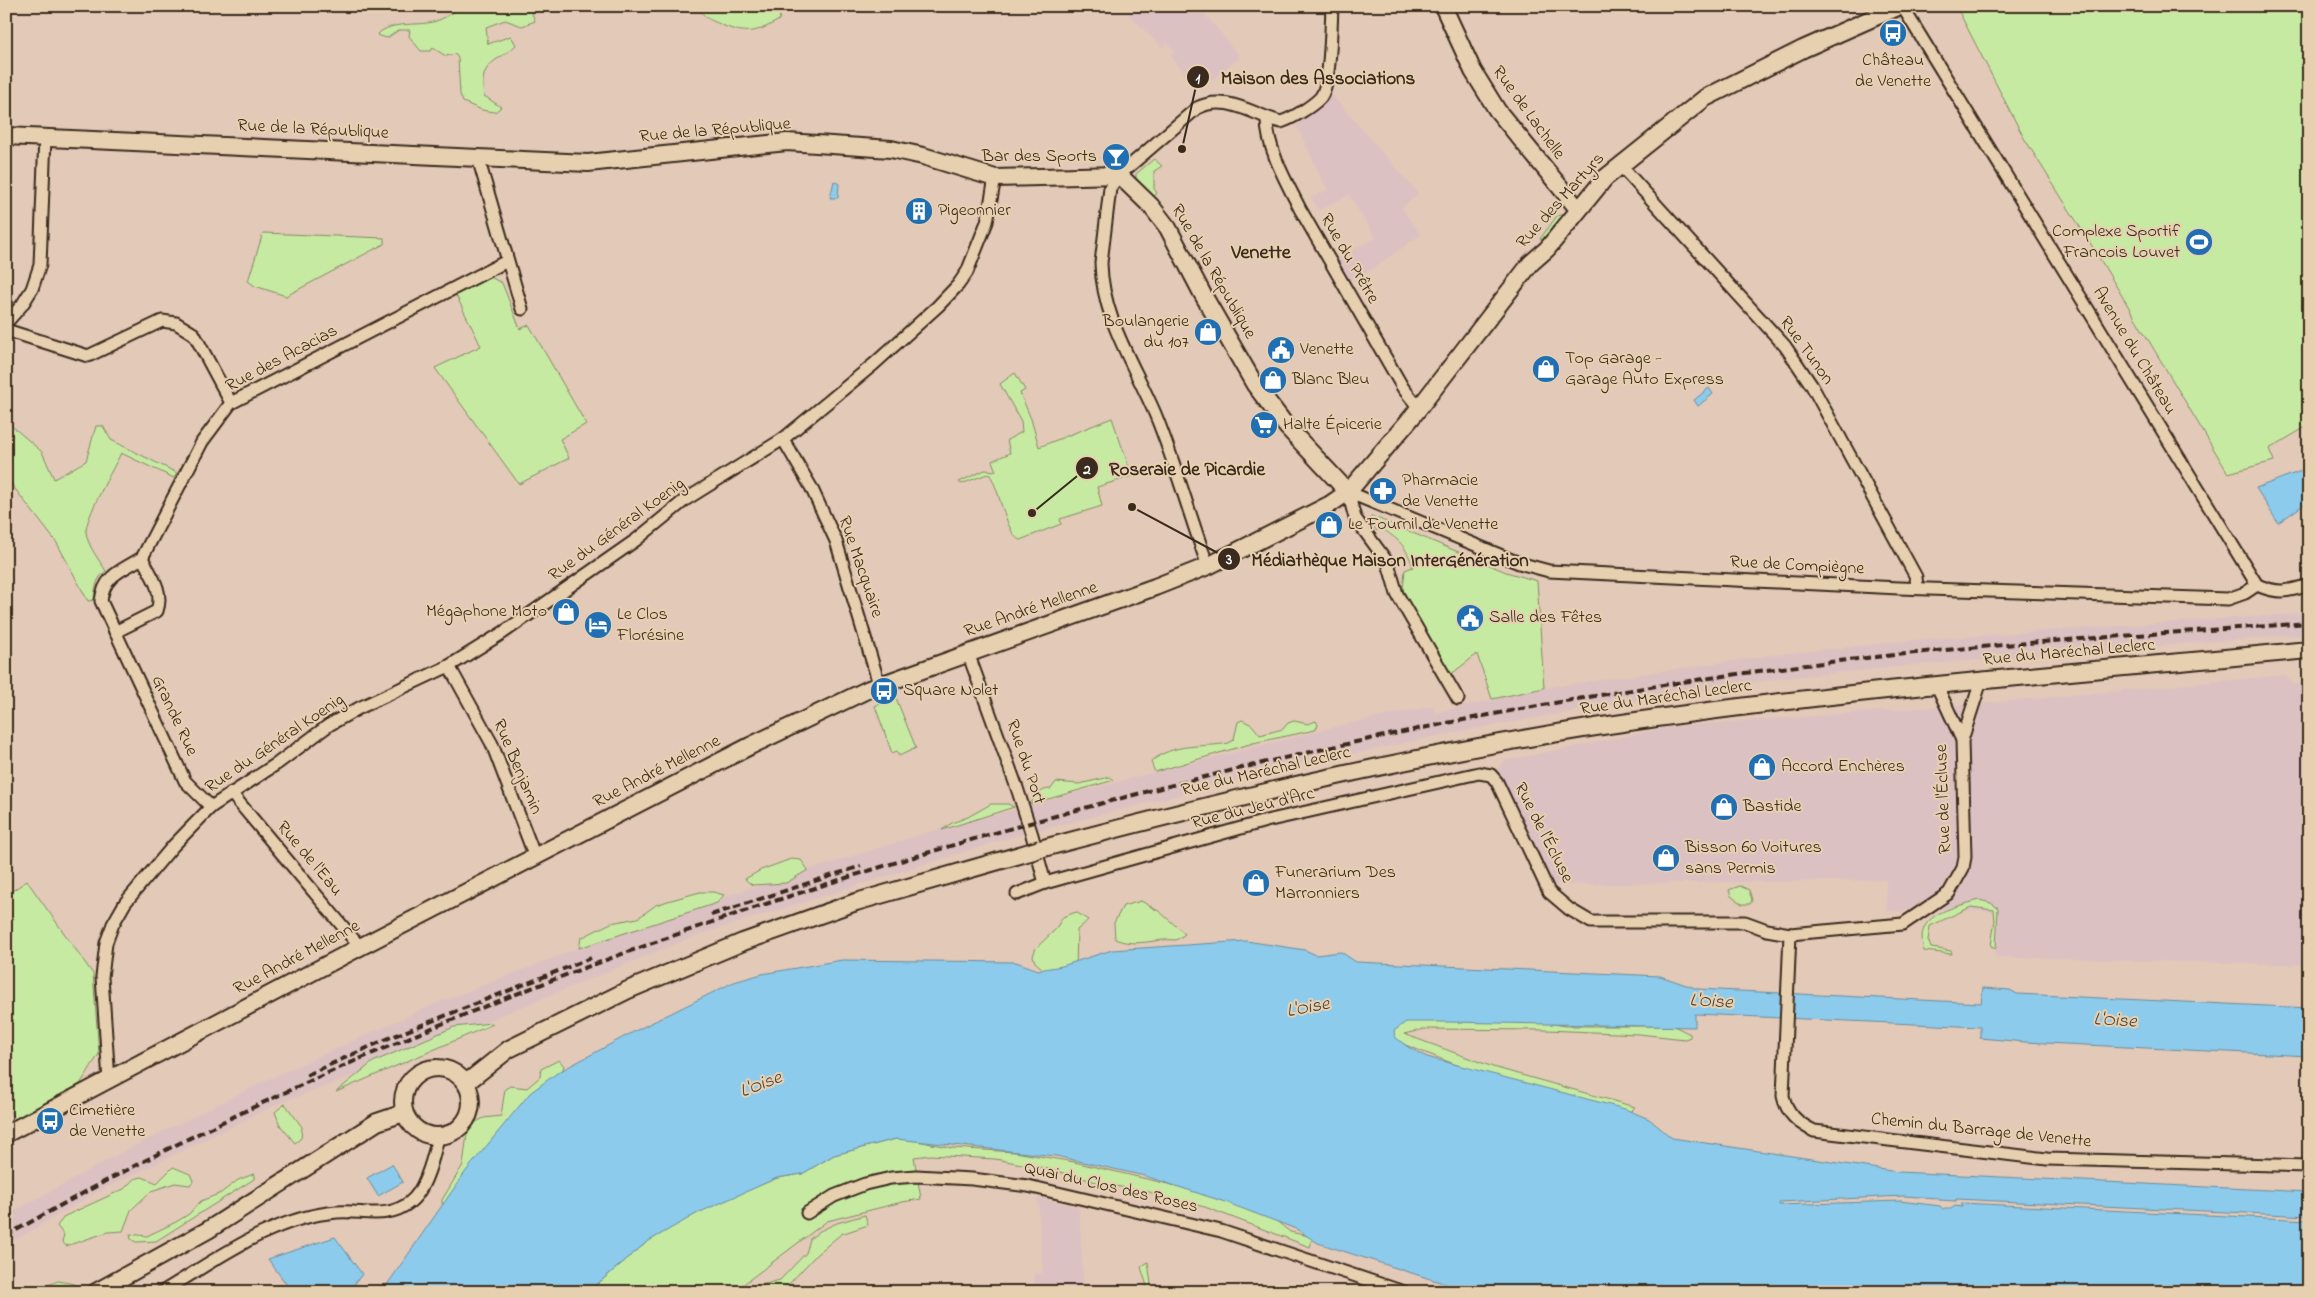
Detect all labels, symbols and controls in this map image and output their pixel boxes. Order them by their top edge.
bus stop icon: Château de Venette [1878,18,1908,48]
place label: Château de Venette [1855,48,1932,95]
callout: Maison des Associations [1186,60,1425,94]
street label: Rue de Lachelle [1485,61,1572,166]
text: Maison des Associations [1221,66,1415,93]
text: 1 [1196,68,1201,90]
street label: Rue de la République [638,111,793,151]
street label: Rue de la République [237,113,390,147]
bar icon: Bar des Sports [1101,142,1131,172]
place label: Bar des Sports [981,144,1097,170]
street label: Rue des Martyrs [1511,147,1611,255]
building icon: Pigeonnier [904,196,934,226]
place label: Pigeonnier [938,198,1011,225]
street label: Rue de la République [1164,200,1263,345]
street label: Rue du Prêtre [1313,209,1386,310]
place label: Complexe Sportif Francois Louvet [2052,219,2181,266]
sports icon: Complexe Sportif Francois Louvet [2184,227,2214,257]
district label: Venette [1230,239,1292,268]
street label: Avenue du Château [2085,282,2183,420]
place label: Boulangerie du 107 [1102,309,1190,356]
street label: Rue Tunon [1772,311,1840,391]
shop icon: Boulangerie du 107 [1193,317,1223,347]
street label: Rue des Acacias [221,319,343,399]
public building icon: Venette [1266,335,1296,365]
place label: Venette [1299,337,1355,363]
place label: Top Garage - Garage Auto Express [1565,346,1724,394]
shop icon: Top Garage - Garage Auto Express [1531,354,1561,384]
shop icon: Blanc Bleu [1258,365,1288,395]
place label: Blanc Bleu [1291,367,1370,393]
supermarket icon: Halte Épicerie [1249,410,1279,440]
place label: Halte Épicerie [1283,412,1383,438]
callout: Roseraie de Picardie [1074,451,1275,485]
text: Roseraie de Picardie [1109,457,1265,484]
text: 2 [1082,459,1091,481]
place label: Pharmacie de Venette [1402,468,1479,515]
street label: Rue du Général Koenig [543,472,691,589]
pharmacy icon: Pharmacie de Venette [1368,476,1398,506]
shop icon: Le Fournil de Venette [1314,510,1344,540]
place label: Le Fournil de Venette [1348,512,1499,538]
street label: Rue Macquaire [830,513,890,622]
callout: Médiathèque Maison InterGénération [1216,542,1539,576]
text: Médiathèque Maison InterGénération [1251,548,1529,575]
text: 3 [1225,549,1232,571]
street label: Rue de Compiègne [1729,549,1866,584]
street label: Rue André Mellenne [961,575,1102,645]
shop icon: Mégaphone Moto [551,597,581,627]
place label: Mégaphone Moto [426,599,547,626]
place label: Le Clos Florésine [616,602,685,649]
public building icon: Salle des Fêtes [1455,603,1485,633]
place label: Salle des Fêtes [1489,605,1602,631]
hotel icon: Le Clos Florésine [583,610,613,640]
street label: Rue du Maréchal Leclerc [1982,633,2156,673]
street label: Grande Rue [144,671,204,761]
street label: Rue du Maréchal Leclerc [1578,673,1754,723]
bus stop icon: Square Nolet [869,676,899,706]
place label: Square Nolet [903,678,998,704]
street label: Rue du Général Koenig [200,688,350,801]
street label: Rue Benjamin [485,715,549,819]
street label: Rue du Port [998,716,1052,808]
street label: Rue André Mellenne [589,728,726,815]
street label: Rue du Maréchal Leclerc [1179,740,1353,804]
street label: Rue de l'Écluse [1929,743,1959,854]
shop icon: Accord Enchères [1747,752,1777,782]
place label: Accord Enchères [1781,754,1905,780]
street label: Rue de l'Écluse [1507,778,1580,889]
street label: Rue du Jeu d'Arc [1189,781,1317,837]
shop icon: Bastide [1709,792,1739,822]
place label: Bastide [1742,794,1802,820]
street label: Rue de l'Eau [270,816,348,902]
place label: Bisson 60 Voitures sans Permis [1684,835,1822,882]
shop icon: Bisson 60 Voitures sans Permis [1651,843,1681,873]
place label: Funerarium Des Marronniers [1274,860,1396,907]
shop icon: Funerarium Des Marronniers [1241,868,1271,898]
street label: Rue André Mellenne [229,913,366,1002]
water label: L'Oise [1689,987,1735,1017]
water label: L'Oise [1284,990,1333,1025]
water label: L'Oise [2093,1006,2139,1036]
water label: L'Oise [736,1064,787,1105]
place label: Cimetière de Venette [69,1098,146,1145]
bus stop icon: Cimetière de Venette [35,1106,65,1136]
street label: Chemin du Barrage de Venette [1869,1106,2093,1157]
street label: Quai du Clos des Roses [1022,1155,1200,1221]

